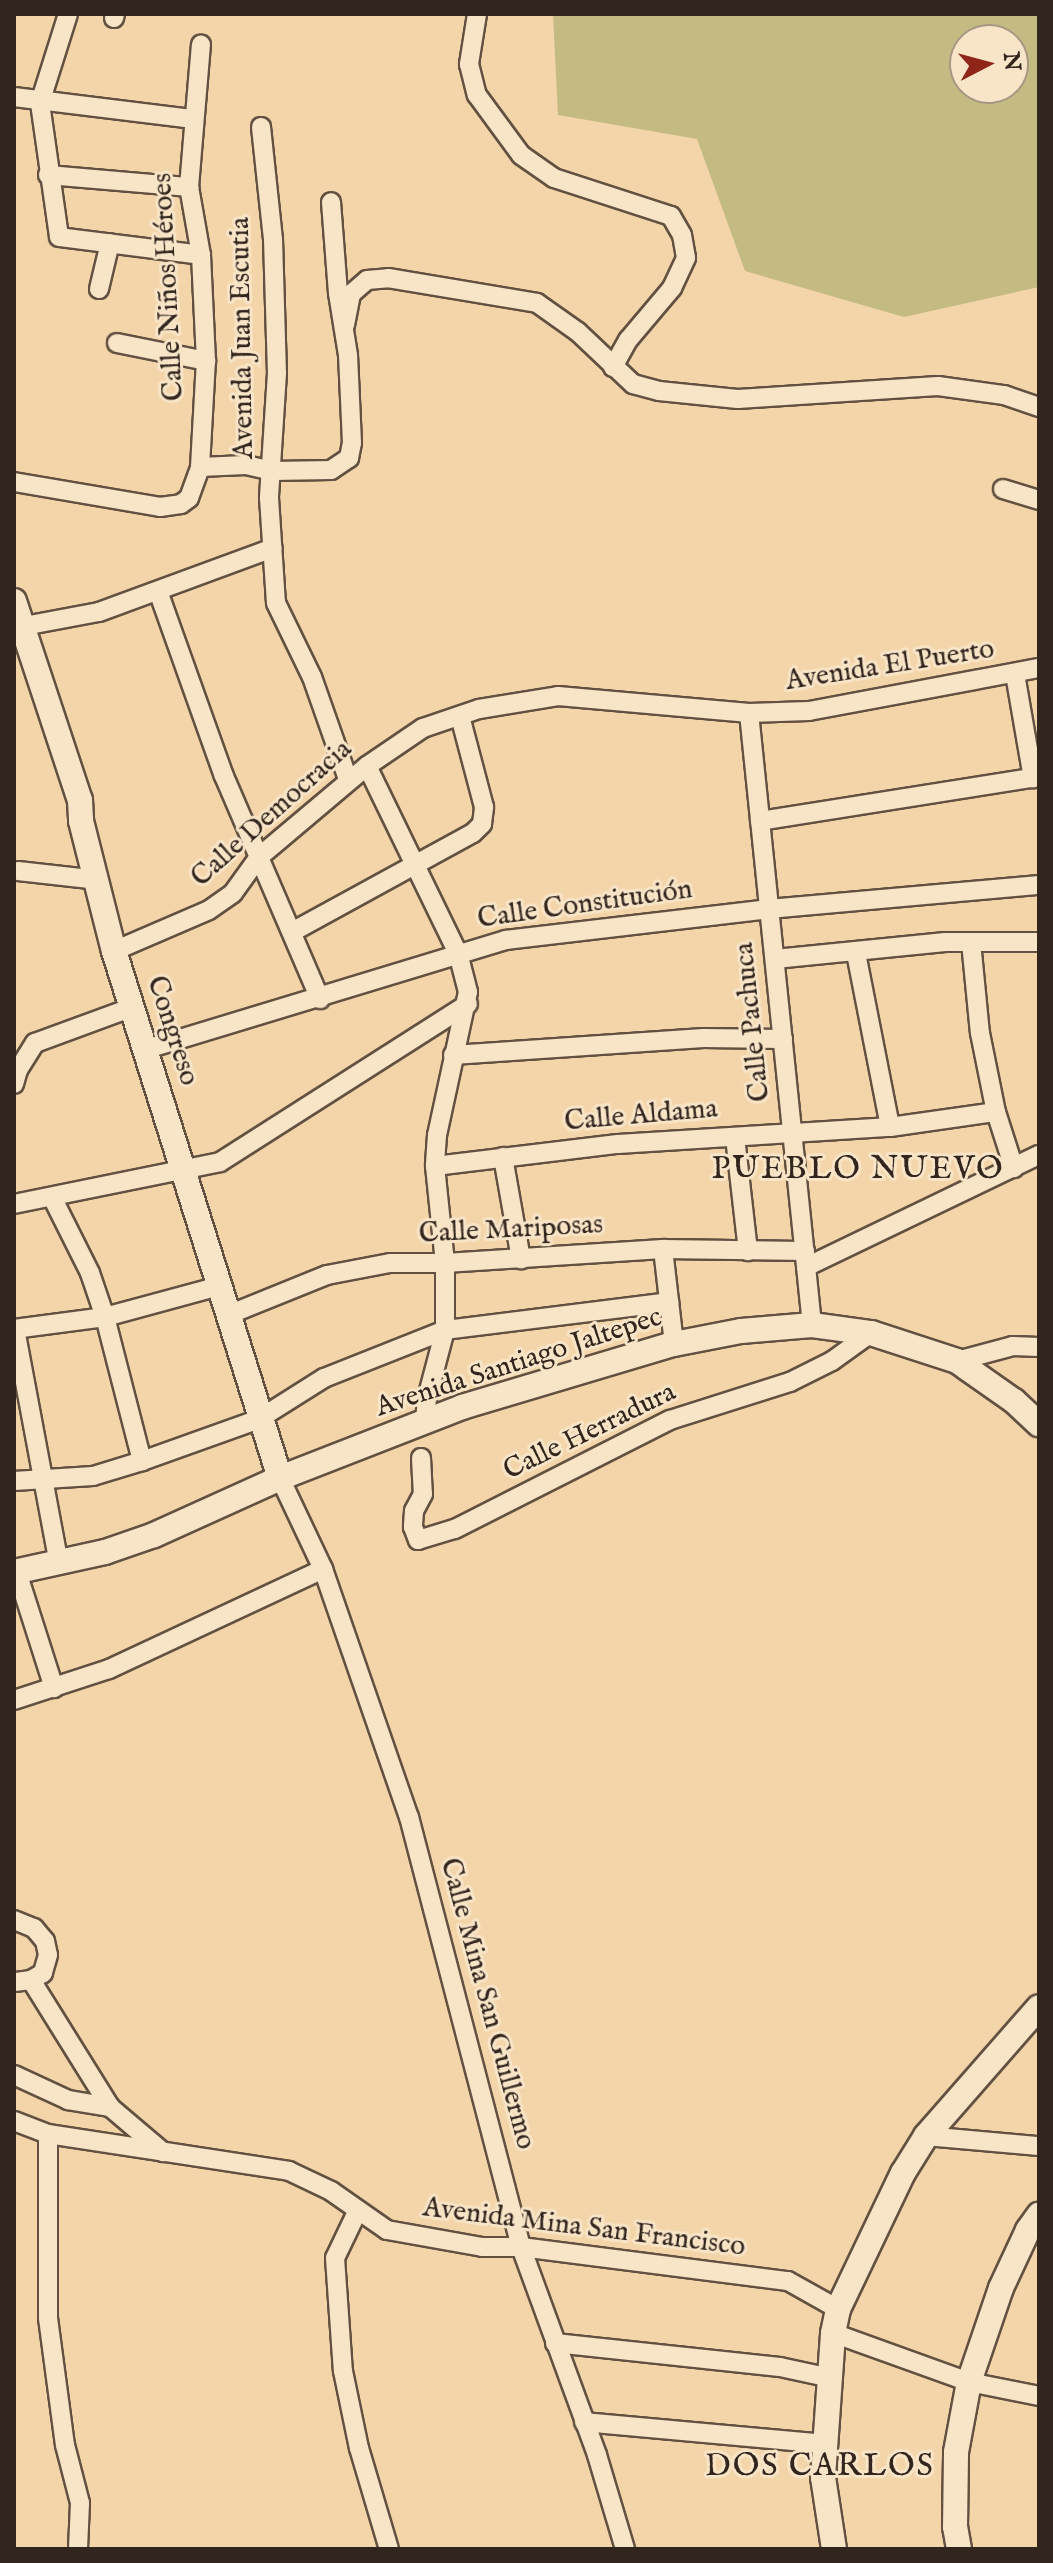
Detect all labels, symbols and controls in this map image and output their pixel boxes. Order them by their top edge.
north arrow [949,24,1029,104]
text: N [996,51,1026,73]
street label: Calle Niños Héroes [146,172,192,402]
street label: Avenida Juan Escutia [224,217,262,459]
street label: Avenida El Puerto [783,633,997,699]
street label: Calle Democracia [185,733,359,895]
street label: Calle Constitución [475,873,695,937]
street label: Calle Pachuca [728,941,778,1103]
street label: Congreso [139,972,205,1090]
street label: Calle Aldama [563,1093,719,1139]
district label: PUEBLO NUEVO [711,1151,1005,1189]
street label: Calle Mariposas [418,1208,604,1252]
street label: Avenida Santiago Jaltepec [372,1301,666,1425]
street label: Calle Herradura [498,1376,682,1488]
street label: Calle Mina San Guillermo [432,1855,542,2153]
street label: Avenida Mina San Francisco [421,2192,747,2264]
district label: DOS CARLOS [705,2448,935,2486]

